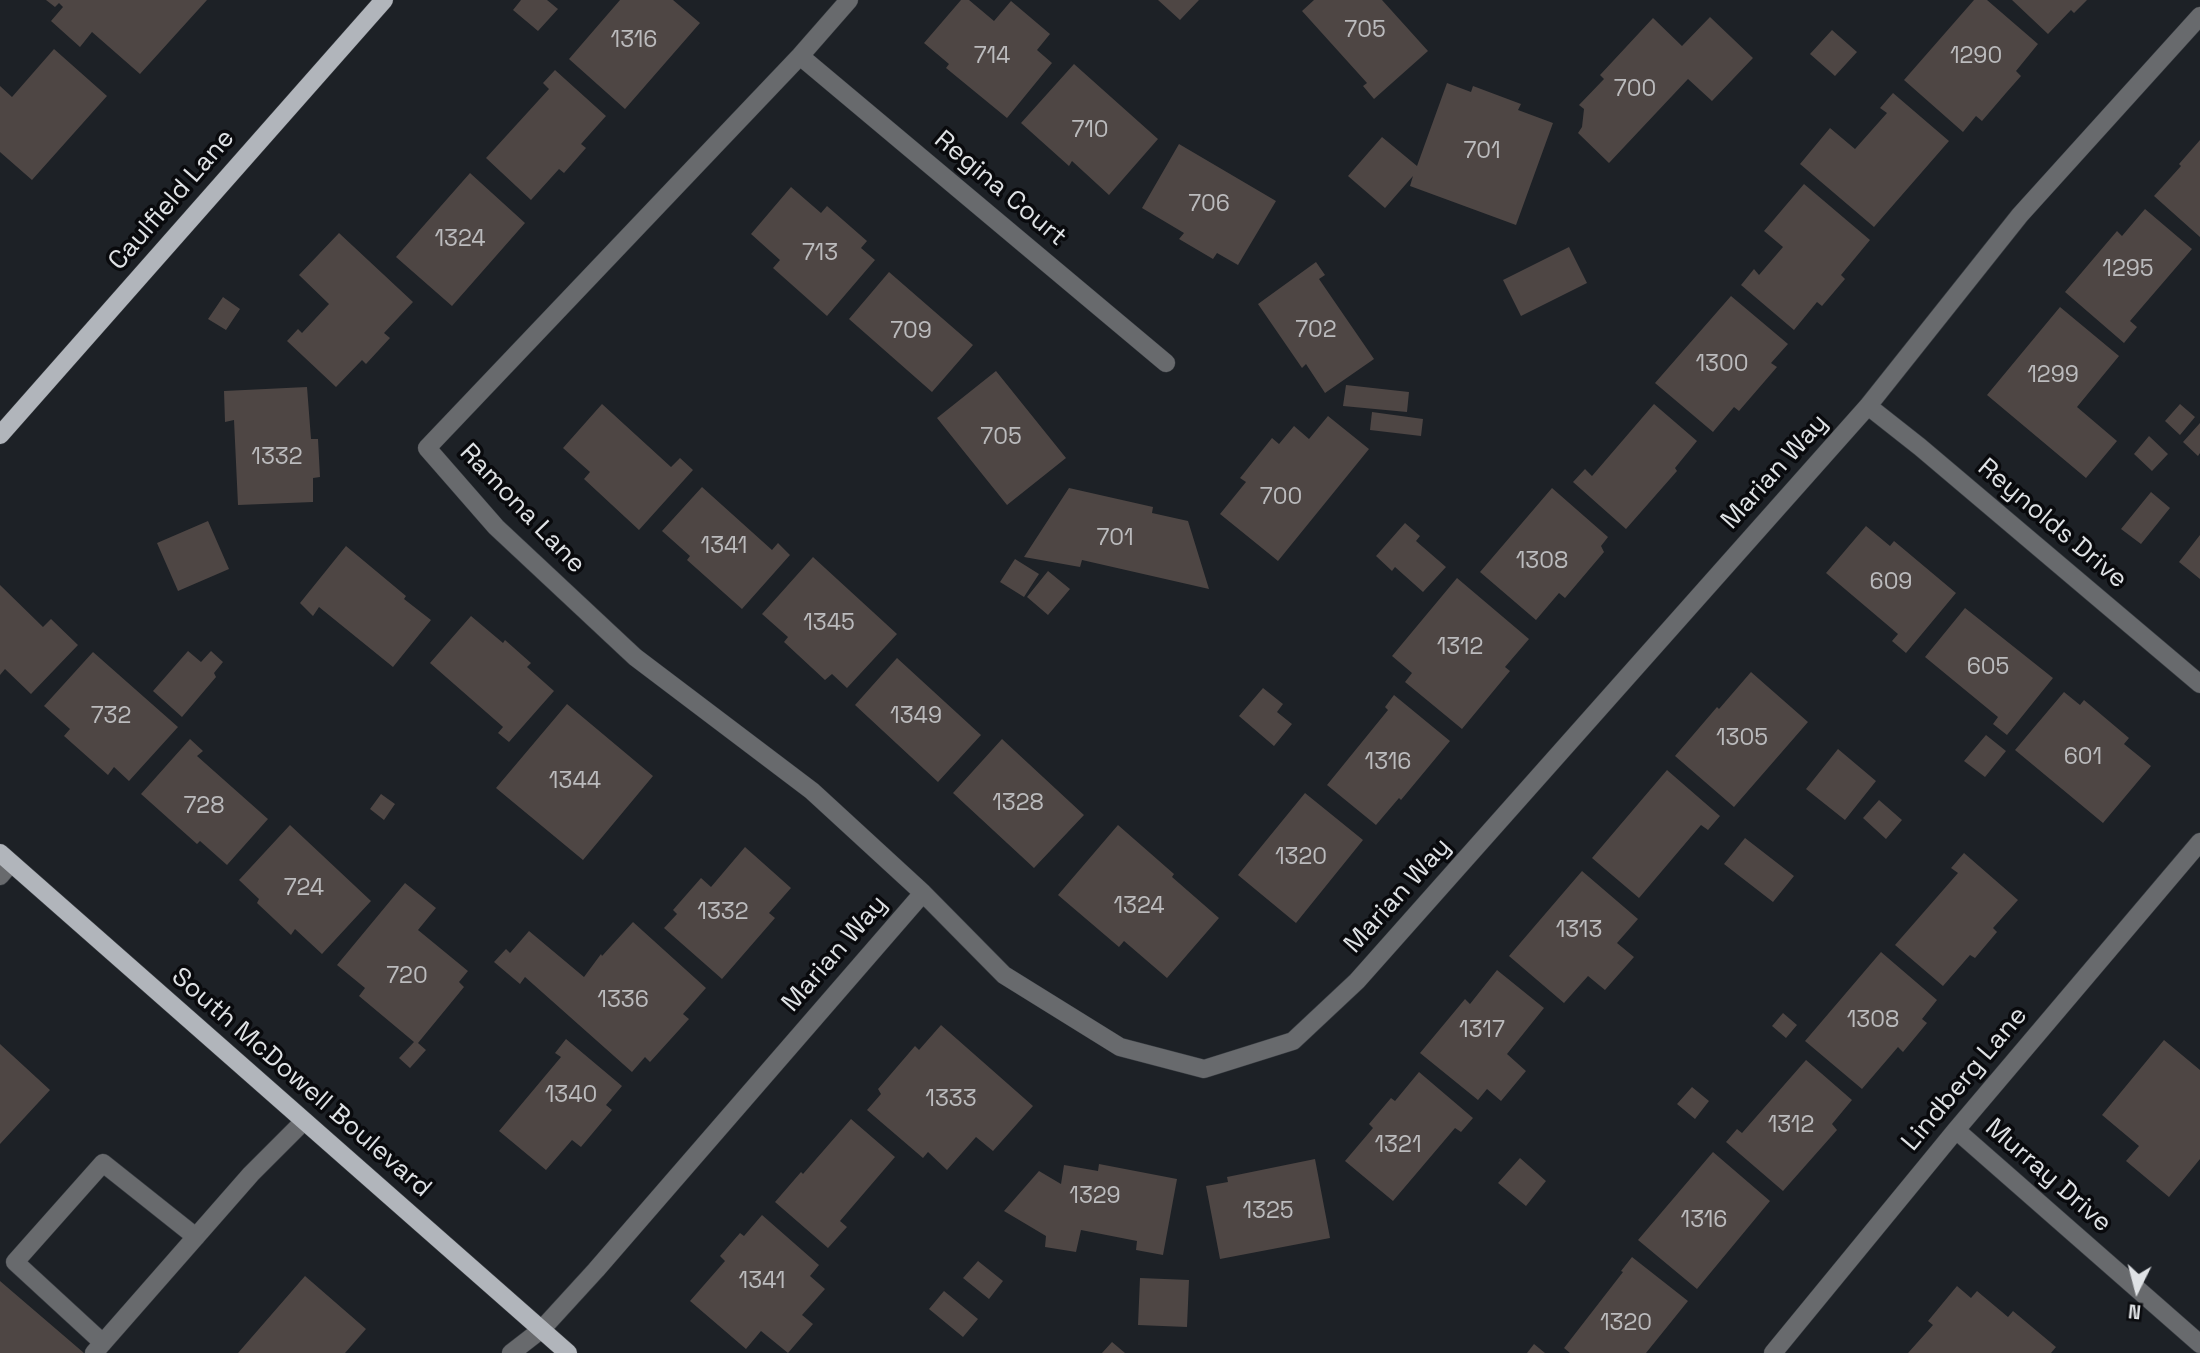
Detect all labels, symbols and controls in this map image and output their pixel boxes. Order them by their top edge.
house number: 705 [1344,17,1386,45]
house number: 1316 [611,27,657,55]
house number: 714 [974,43,1010,71]
house number: 1290 [1950,43,2002,71]
house number: 700 [1614,76,1656,104]
house number: 710 [1071,117,1109,145]
street label: Caulfield Lane [102,123,242,277]
street label: Regina Court [928,125,1072,253]
house number: 701 [1463,138,1501,166]
house number: 706 [1188,191,1230,219]
house number: 1324 [434,226,486,254]
house number: 713 [802,240,838,268]
house number: 1295 [2102,256,2154,284]
house number: 702 [1295,317,1337,345]
house number: 709 [890,318,932,346]
house number: 1300 [1696,351,1748,379]
house number: 1299 [2027,362,2079,390]
street label: Marian Way [1715,408,1835,536]
house number: 705 [980,424,1022,452]
street label: Ramona Lane [452,438,592,580]
house number: 1332 [251,444,303,472]
street label: Reynolds Drive [1971,452,2133,596]
house number: 700 [1260,484,1302,512]
house number: 701 [1096,525,1134,553]
house number: 1341 [701,533,747,561]
house number: 1308 [1516,548,1568,576]
house number: 609 [1870,569,1912,597]
house number: 1345 [803,610,855,638]
house number: 1312 [1437,634,1483,662]
house number: 605 [1967,654,2009,682]
house number: 732 [91,703,131,731]
house number: 1349 [890,703,942,731]
house number: 1305 [1716,725,1768,753]
house number: 601 [2064,744,2102,772]
house number: 1316 [1365,749,1411,777]
house number: 1344 [549,768,601,796]
house number: 1328 [992,790,1044,818]
house number: 728 [184,793,224,821]
street label: Marian Way [1338,832,1458,960]
house number: 1320 [1275,844,1327,872]
house number: 724 [284,875,324,903]
street label: Marian Way [776,889,894,1019]
house number: 1324 [1113,893,1165,921]
house number: 1332 [697,899,749,927]
house number: 1313 [1556,917,1602,945]
street label: South McDowell Boulevard [165,962,437,1204]
house number: 720 [386,963,428,991]
house number: 1336 [597,987,649,1015]
street label: Lindberg Lane [1896,1001,2034,1157]
house number: 1308 [1847,1007,1899,1035]
house number: 1317 [1459,1017,1505,1045]
house number: 1340 [545,1082,597,1110]
house number: 1333 [925,1086,977,1114]
house number: 1312 [1768,1112,1814,1140]
street label: Murray Drive [1978,1113,2118,1239]
house number: 1321 [1375,1132,1421,1160]
house number: 1329 [1069,1183,1121,1211]
house number: 1325 [1242,1198,1294,1226]
house number: 1316 [1681,1207,1727,1235]
north arrow [2102,1255,2172,1325]
house number: 1341 [739,1268,785,1296]
text: N [2127,1298,2142,1324]
house number: 1320 [1600,1310,1652,1338]

